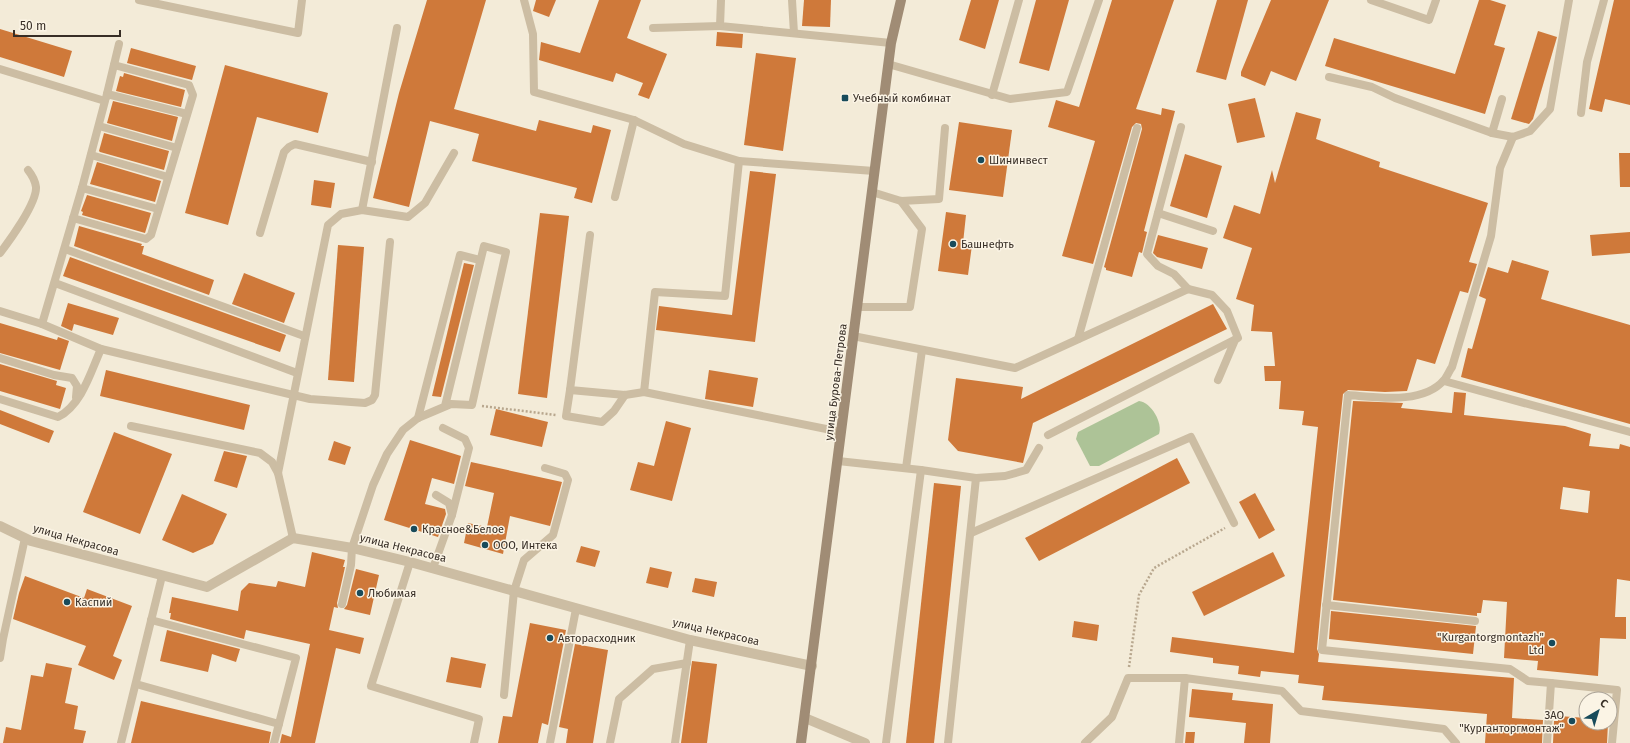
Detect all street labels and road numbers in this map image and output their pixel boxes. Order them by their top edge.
street label: улица Бурова-Петрова [822,323,850,441]
street label: улица Некрасова [32,522,120,558]
street label: улица Некрасова [358,531,448,565]
street label: улица Некрасова [671,616,761,648]

